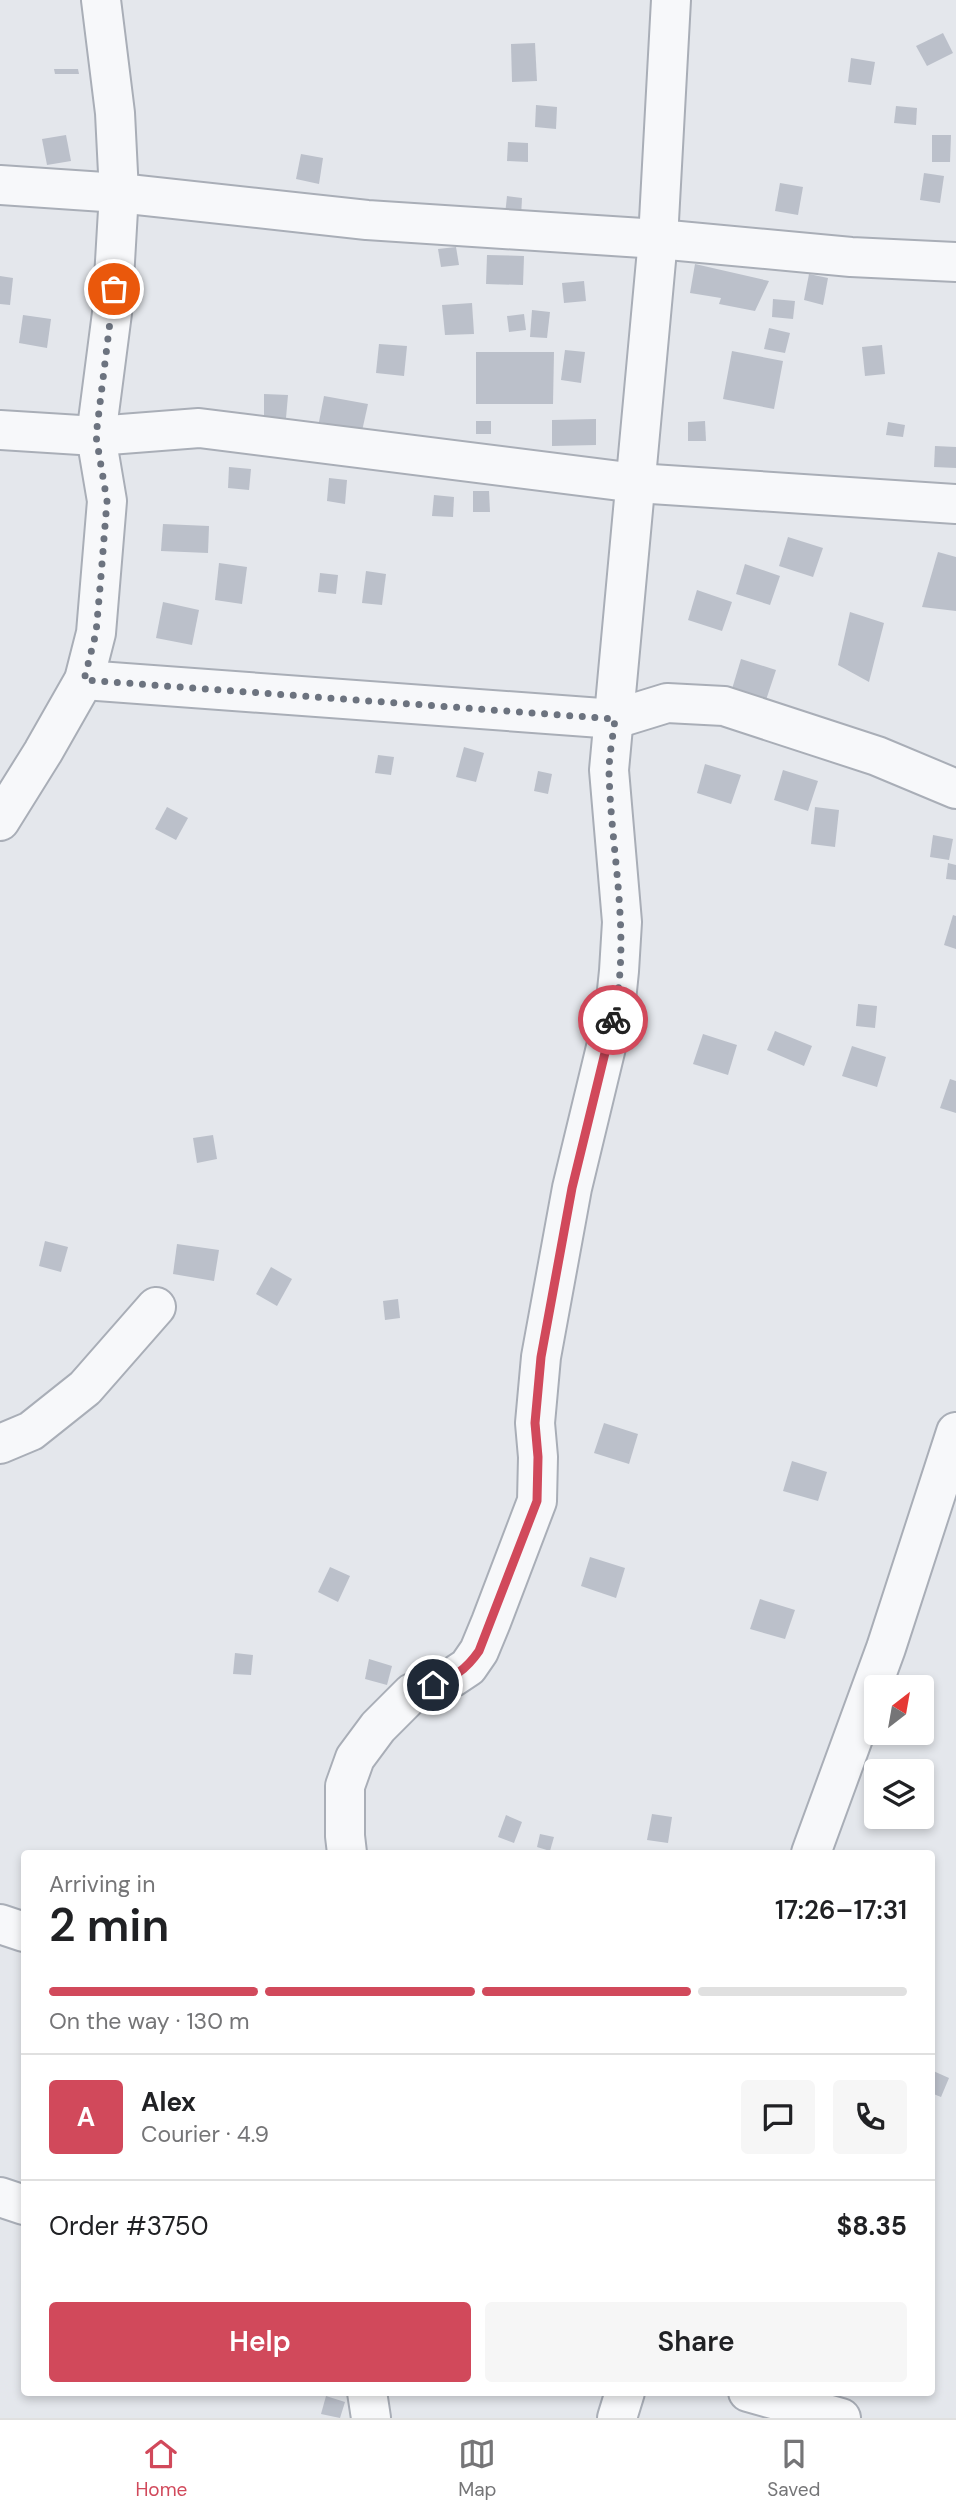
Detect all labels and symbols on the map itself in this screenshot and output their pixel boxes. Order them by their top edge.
pin [84,259,144,319]
courier [578,985,648,1055]
pin [403,1655,463,1715]
north arrow [864,1675,934,1745]

